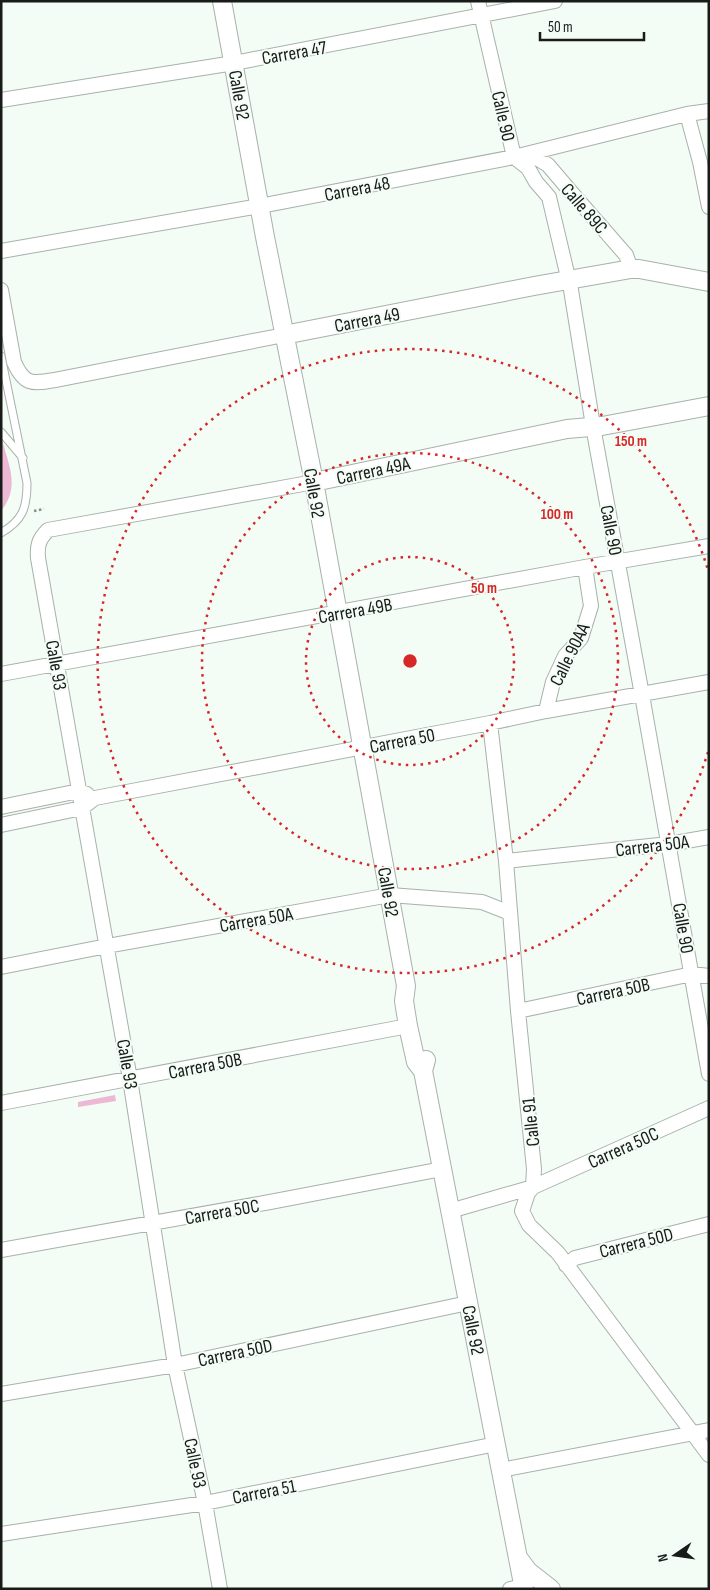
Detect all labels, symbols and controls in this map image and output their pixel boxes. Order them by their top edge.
scale bar [540,10,644,42]
text: 50 m [548,18,573,37]
street label: Carrera 47 [260,36,329,70]
street label: Calle 92 [223,69,254,122]
street label: Calle 90 [486,89,519,144]
street label: Carrera 48 [323,172,392,207]
street label: Calle 89C [556,179,612,239]
street label: Carrera 49 [333,303,402,338]
text: 150 m [615,432,647,451]
street label: Carrera 49A [335,452,413,490]
street label: Calle 92 [298,467,329,520]
street label: Calle 90 [594,503,627,557]
text: 100 m [541,505,573,524]
text: 50 m [471,579,497,598]
street label: Carrera 49B [316,594,394,629]
street label: Calle 90AA [545,619,596,690]
street label: Calle 93 [40,638,71,692]
centre of rings [401,652,419,670]
street label: Carrera 50 [368,724,437,759]
street label: Carrera 50A [614,830,691,862]
street label: Calle 92 [372,866,403,919]
street label: Calle 90 [667,901,698,955]
street label: Carrera 50A [218,903,296,938]
street label: Carrera 50B [574,973,652,1011]
street label: Calle 93 [111,1037,142,1091]
street label: Carrera 50B [167,1048,244,1085]
street label: Calle 91 [517,1096,545,1147]
street label: Carrera 50C [585,1123,663,1174]
street label: Carrera 50C [183,1195,261,1230]
street label: Carrera 50D [597,1223,676,1264]
street label: Calle 92 [456,1303,489,1357]
street label: Carrera 50D [196,1334,275,1373]
street label: Calle 93 [178,1436,211,1490]
street label: Carrera 51 [231,1475,298,1510]
north arrow [650,1530,700,1580]
text: N [654,1552,672,1563]

